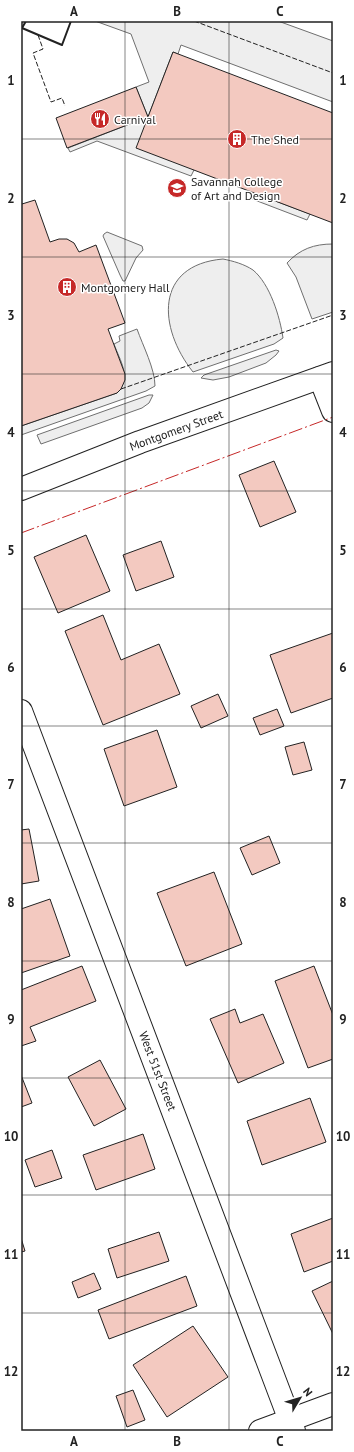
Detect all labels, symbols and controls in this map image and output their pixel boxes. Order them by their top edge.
text: A [70,3,78,20]
text: B [173,3,181,20]
text: C [276,3,284,20]
text: 1 [7,72,15,89]
text: 1 [339,72,347,89]
restaurant icon: Carnival [89,108,111,130]
place label: Carnival [114,112,156,127]
building icon: The Shed [226,128,248,150]
place label: The Shed [251,132,299,147]
place label: Savannah College of Art and Design [191,174,282,203]
school or university icon: Savannah College of Art and Design [166,177,188,199]
text: 2 [7,190,15,207]
text: 2 [339,190,347,207]
building icon: Montgomery Hall [56,276,78,298]
place label: Montgomery Hall [81,280,170,295]
text: 3 [7,307,15,324]
text: 3 [339,307,347,324]
street label: Montgomery Street [127,406,225,454]
text: 4 [7,424,15,441]
text: 4 [339,424,347,441]
text: 5 [7,542,15,559]
text: 5 [339,542,347,559]
text: 6 [7,659,15,676]
text: 6 [339,659,347,676]
text: 7 [7,776,15,793]
text: 7 [339,776,347,793]
text: 8 [7,894,15,911]
text: 8 [339,894,347,911]
text: 9 [7,1011,15,1028]
text: 9 [339,1011,347,1028]
street label: West 51st Street [136,1029,180,1113]
text: 10 [4,1128,18,1145]
text: 10 [336,1128,350,1145]
text: 11 [4,1246,18,1263]
text: 11 [336,1246,350,1263]
text: 12 [4,1363,18,1380]
text: 12 [336,1363,350,1380]
north arrow [280,1378,320,1418]
text: N [300,1385,316,1399]
text: A [70,1433,78,1450]
text: B [173,1433,181,1450]
text: C [276,1433,284,1450]

